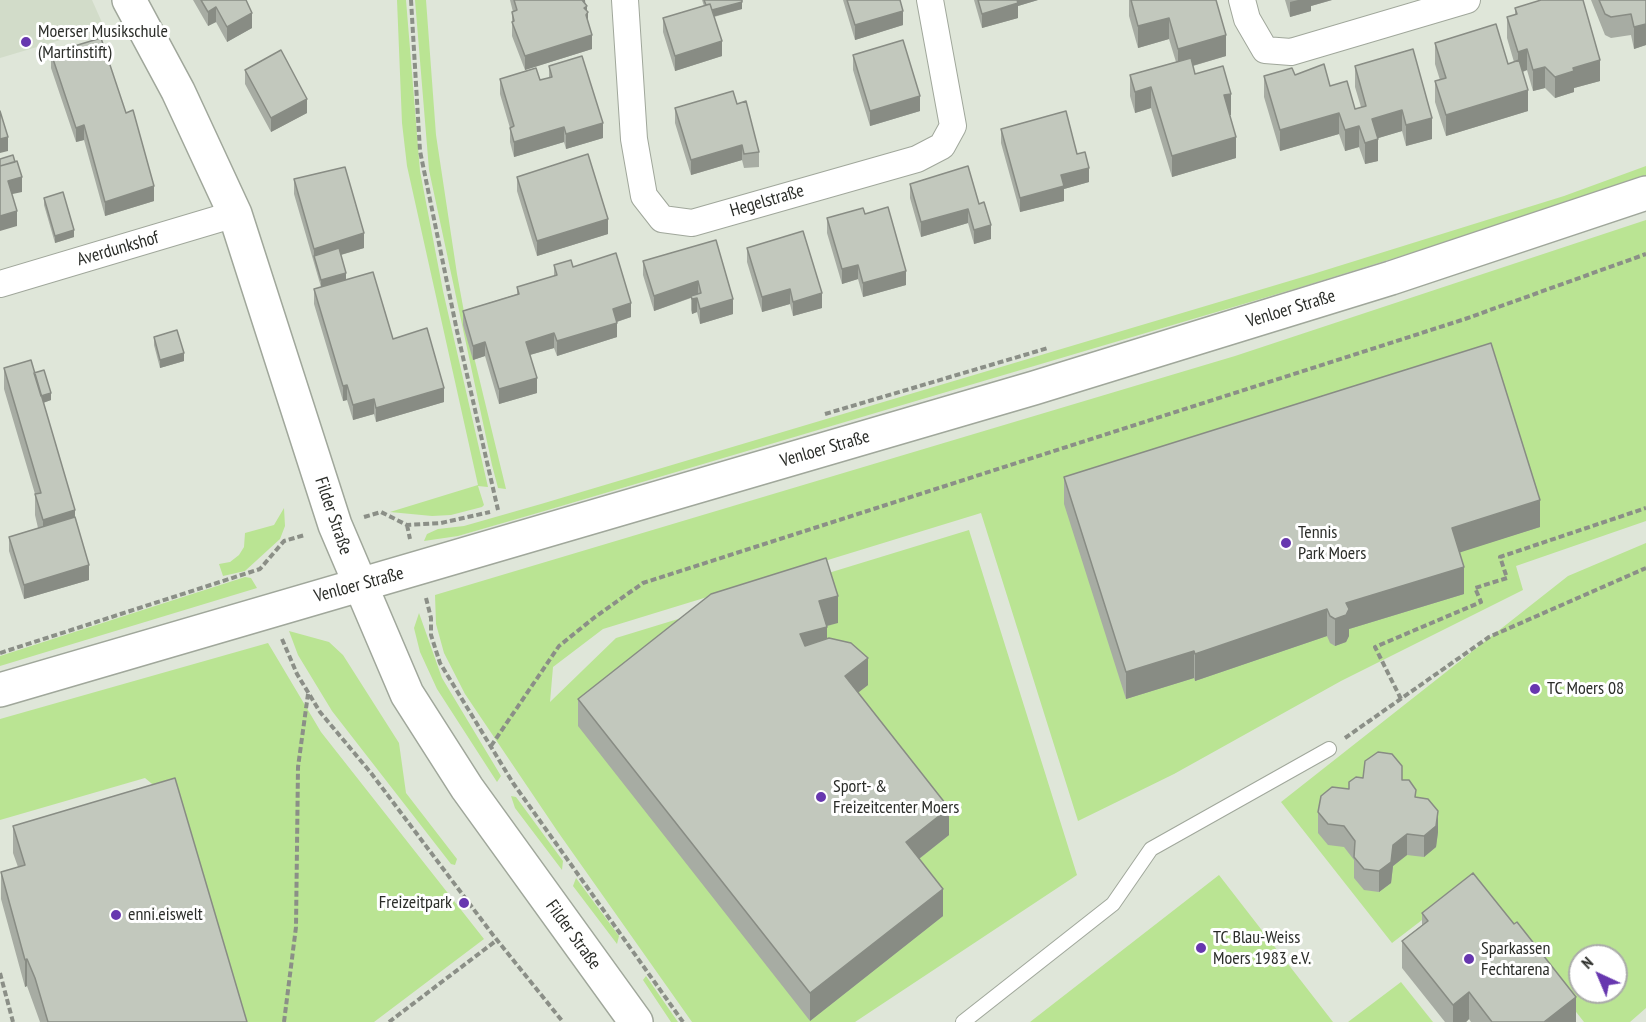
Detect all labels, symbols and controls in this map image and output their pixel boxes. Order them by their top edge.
place label: Moerser Musikschule (Martinstift) [38,21,168,63]
marker: Moerser Musikschule (Martinstift) [19,35,33,49]
street label: Hegelstraße [728,180,806,222]
street label: Averdunkshof [75,227,161,271]
street label: Venloer Straße [1244,285,1338,333]
street label: Venloer Straße [778,426,872,472]
street label: Filder Straße [310,474,356,558]
place label: Tennis Park Moers [1298,522,1366,564]
marker: Tennis Park Moers [1279,536,1293,550]
street label: Venloer Straße [312,563,406,607]
place label: TC Moers 08 [1547,678,1624,700]
marker: TC Moers 08 [1528,682,1542,696]
place label: Sport- & Freizeitcenter Moers [833,776,959,818]
marker: Sport- & Freizeitcenter Moers [814,790,828,804]
place label: Freizeitpark [379,892,452,914]
marker: Freizeitpark [457,896,471,910]
street label: Filder Straße [541,896,605,974]
place label: enni.eiswelt [128,904,203,926]
marker: enni.eiswelt [109,908,123,922]
place label: TC Blau-Weiss Moers 1983 e.V. [1213,927,1311,970]
place label: Sparkassen Fechtarena [1481,938,1550,980]
marker: TC Blau-Weiss Moers 1983 e.V. [1194,941,1208,955]
north arrow [1568,944,1628,1004]
marker: Sparkassen Fechtarena [1462,952,1476,966]
text: N [1577,952,1597,973]

